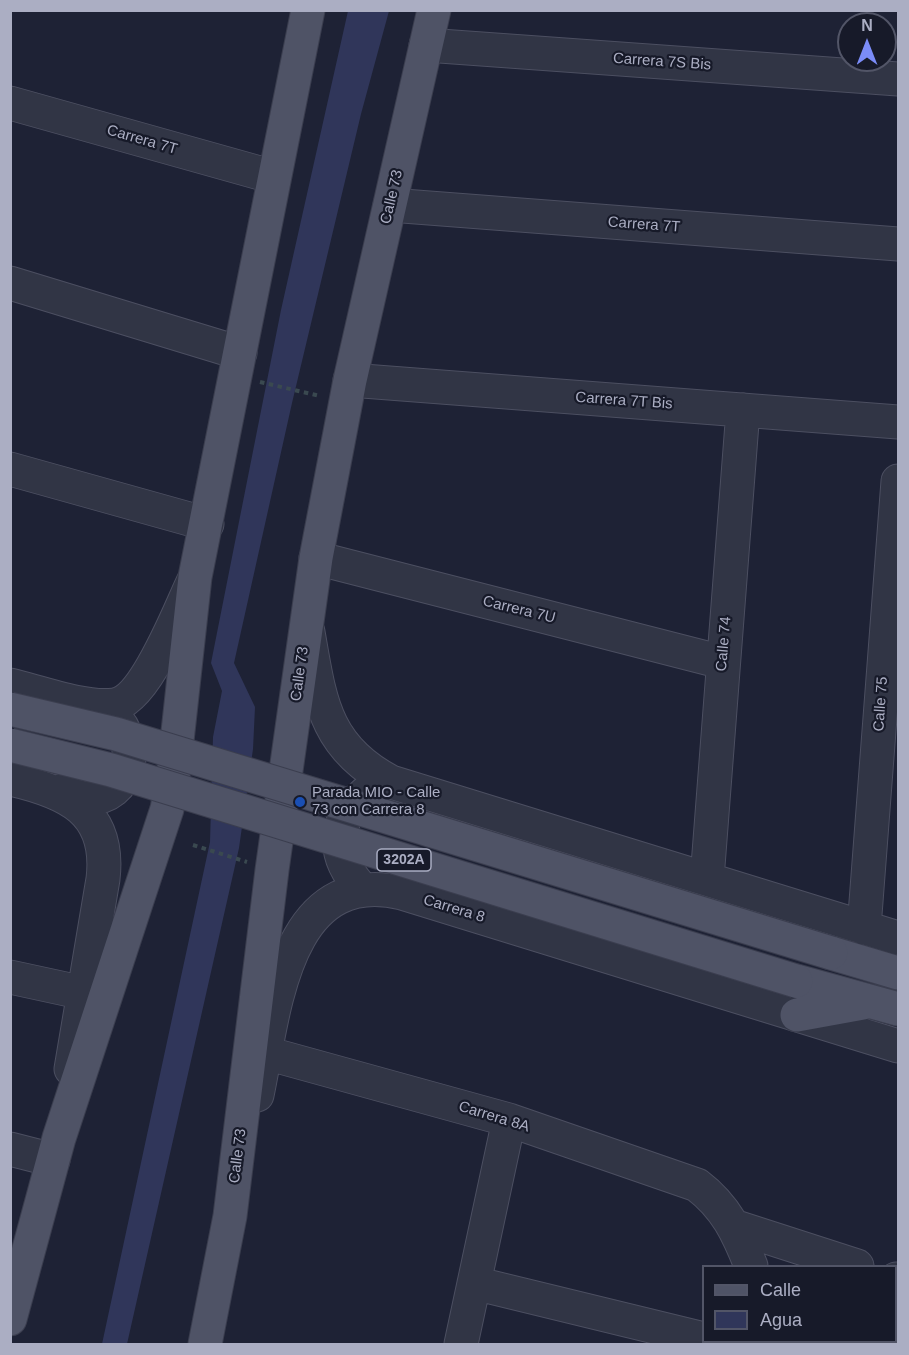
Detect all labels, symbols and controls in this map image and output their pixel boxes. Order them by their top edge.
north arrow [837,12,897,72]
text: N [861,17,873,34]
street label: Carrera 7S Bis [612,50,712,74]
street label: Carrera 7T [105,121,179,159]
street label: Calle 73 [377,168,407,226]
street label: Carrera 7T [607,213,681,237]
street label: Carrera 7T Bis [575,389,673,413]
street label: Carrera 7U [481,592,557,628]
street label: Calle 74 [713,616,735,672]
street label: Calle 73 [287,645,313,703]
street label: Calle 75 [870,676,892,732]
place label: Parada MIO - Calle 73 con Carrera 8 [312,784,440,819]
marker: Parada MIO - Calle 73 con Carrera 8 [293,795,307,809]
road number: 3202A [377,849,431,871]
street label: Carrera 8 [421,891,487,927]
street label: Carrera 8A [456,1098,532,1136]
street label: Calle 73 [226,1128,250,1184]
legend [702,1265,897,1343]
text: Calle [760,1280,801,1300]
text: Agua [760,1310,802,1330]

